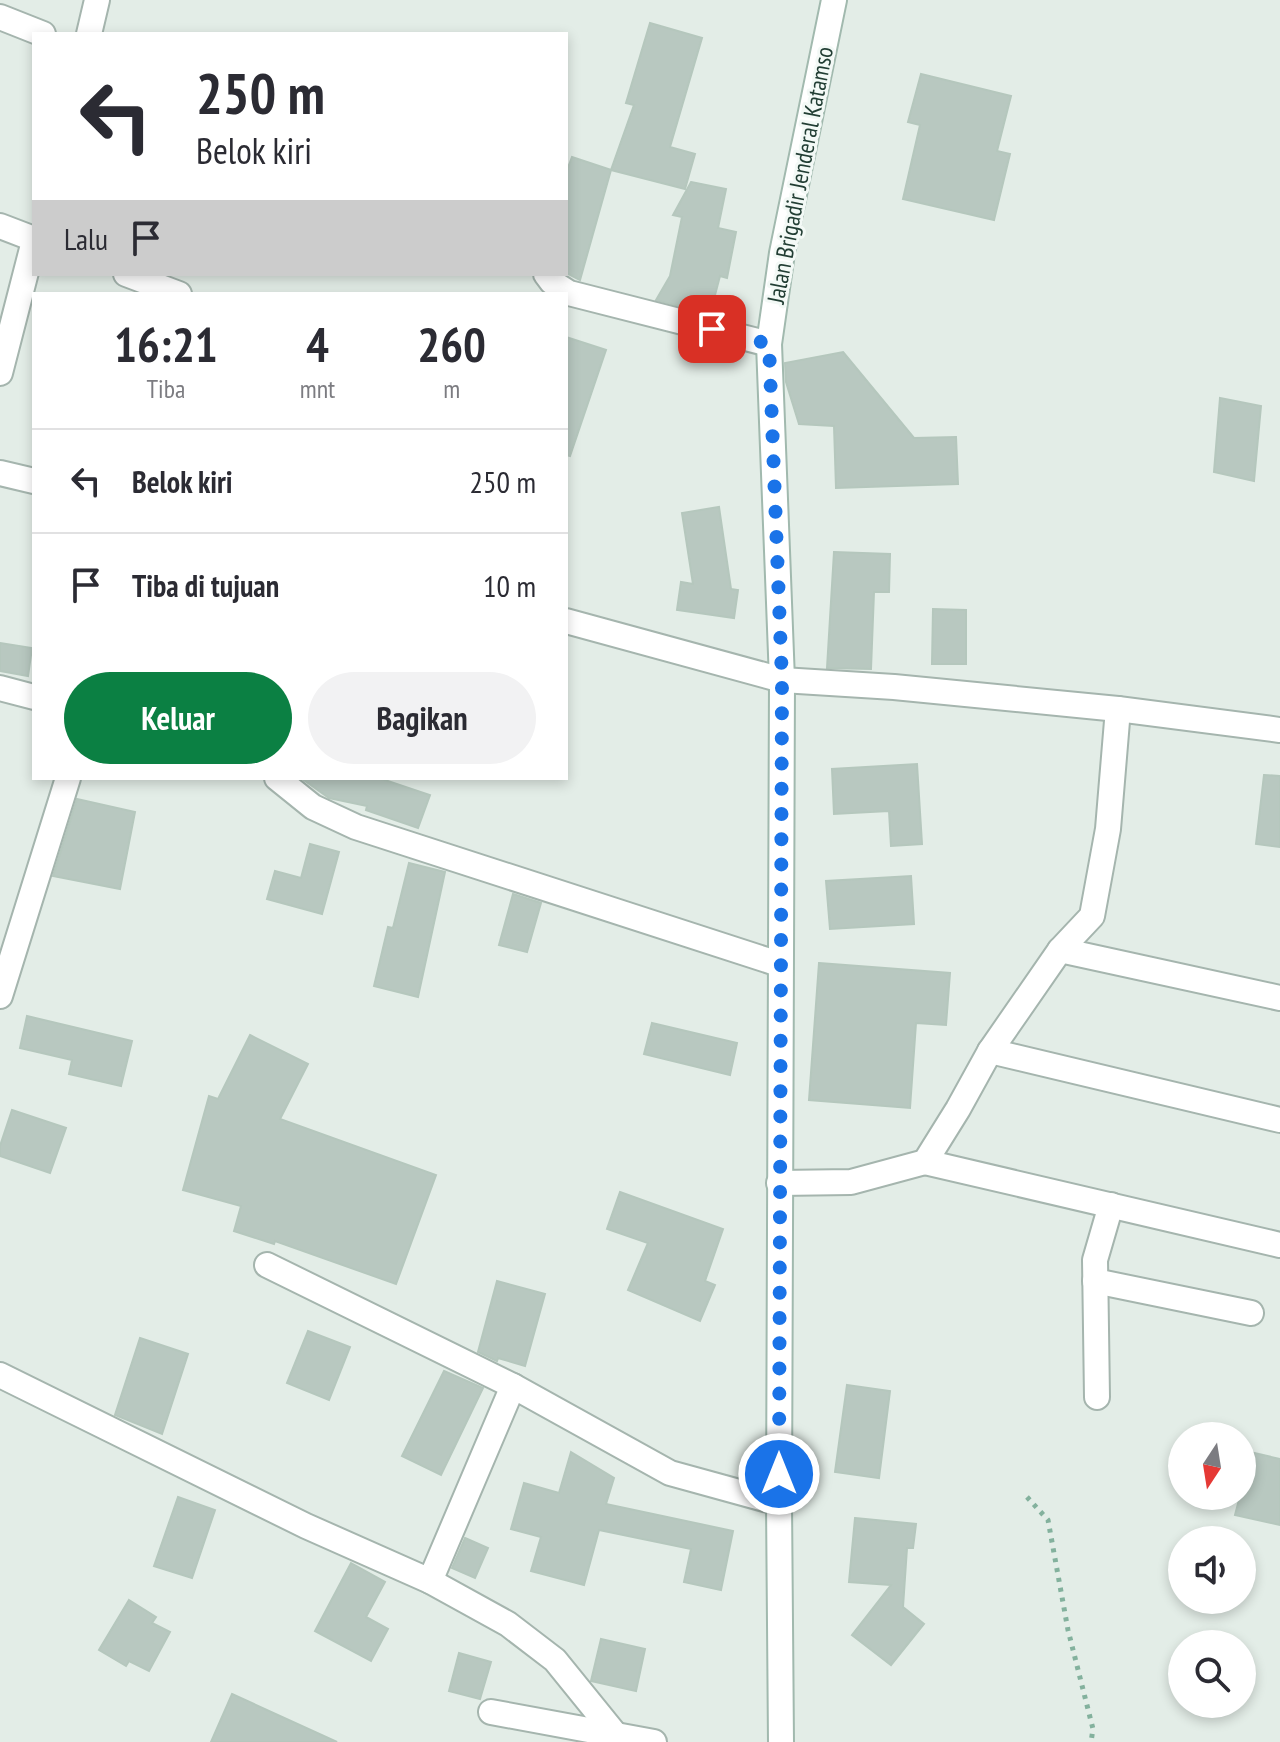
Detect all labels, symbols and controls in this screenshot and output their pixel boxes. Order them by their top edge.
street label: Jalan Brigadir Jenderal Katamso [760,44,840,307]
text: 250 m [196,57,325,129]
icon: left [64,64,168,168]
text: Belok kiri [196,127,312,174]
icon: arrive [124,216,168,260]
text: Lalu [64,219,108,258]
pin [678,295,746,363]
icon: arrive [690,307,734,351]
text: 16:21 [114,313,218,375]
text: 4 [306,313,329,375]
text: 260 [417,313,486,375]
text: Tiba [146,372,185,405]
text: mnt [300,372,335,405]
text: m [443,372,460,405]
icon: left [64,459,108,503]
text: Belok kiri [132,462,233,501]
text: 250 m [470,462,536,501]
icon: arrive [64,563,108,607]
text: Tiba di tujuan [132,566,279,605]
text: 10 m [483,566,536,605]
button: Keluar [64,672,292,764]
button: Bagikan [308,672,536,764]
north arrow [1168,1422,1256,1510]
map controls [1168,1422,1256,1718]
position arrow [737,1432,821,1516]
button: sound [1168,1526,1256,1614]
button: search [1168,1630,1256,1718]

